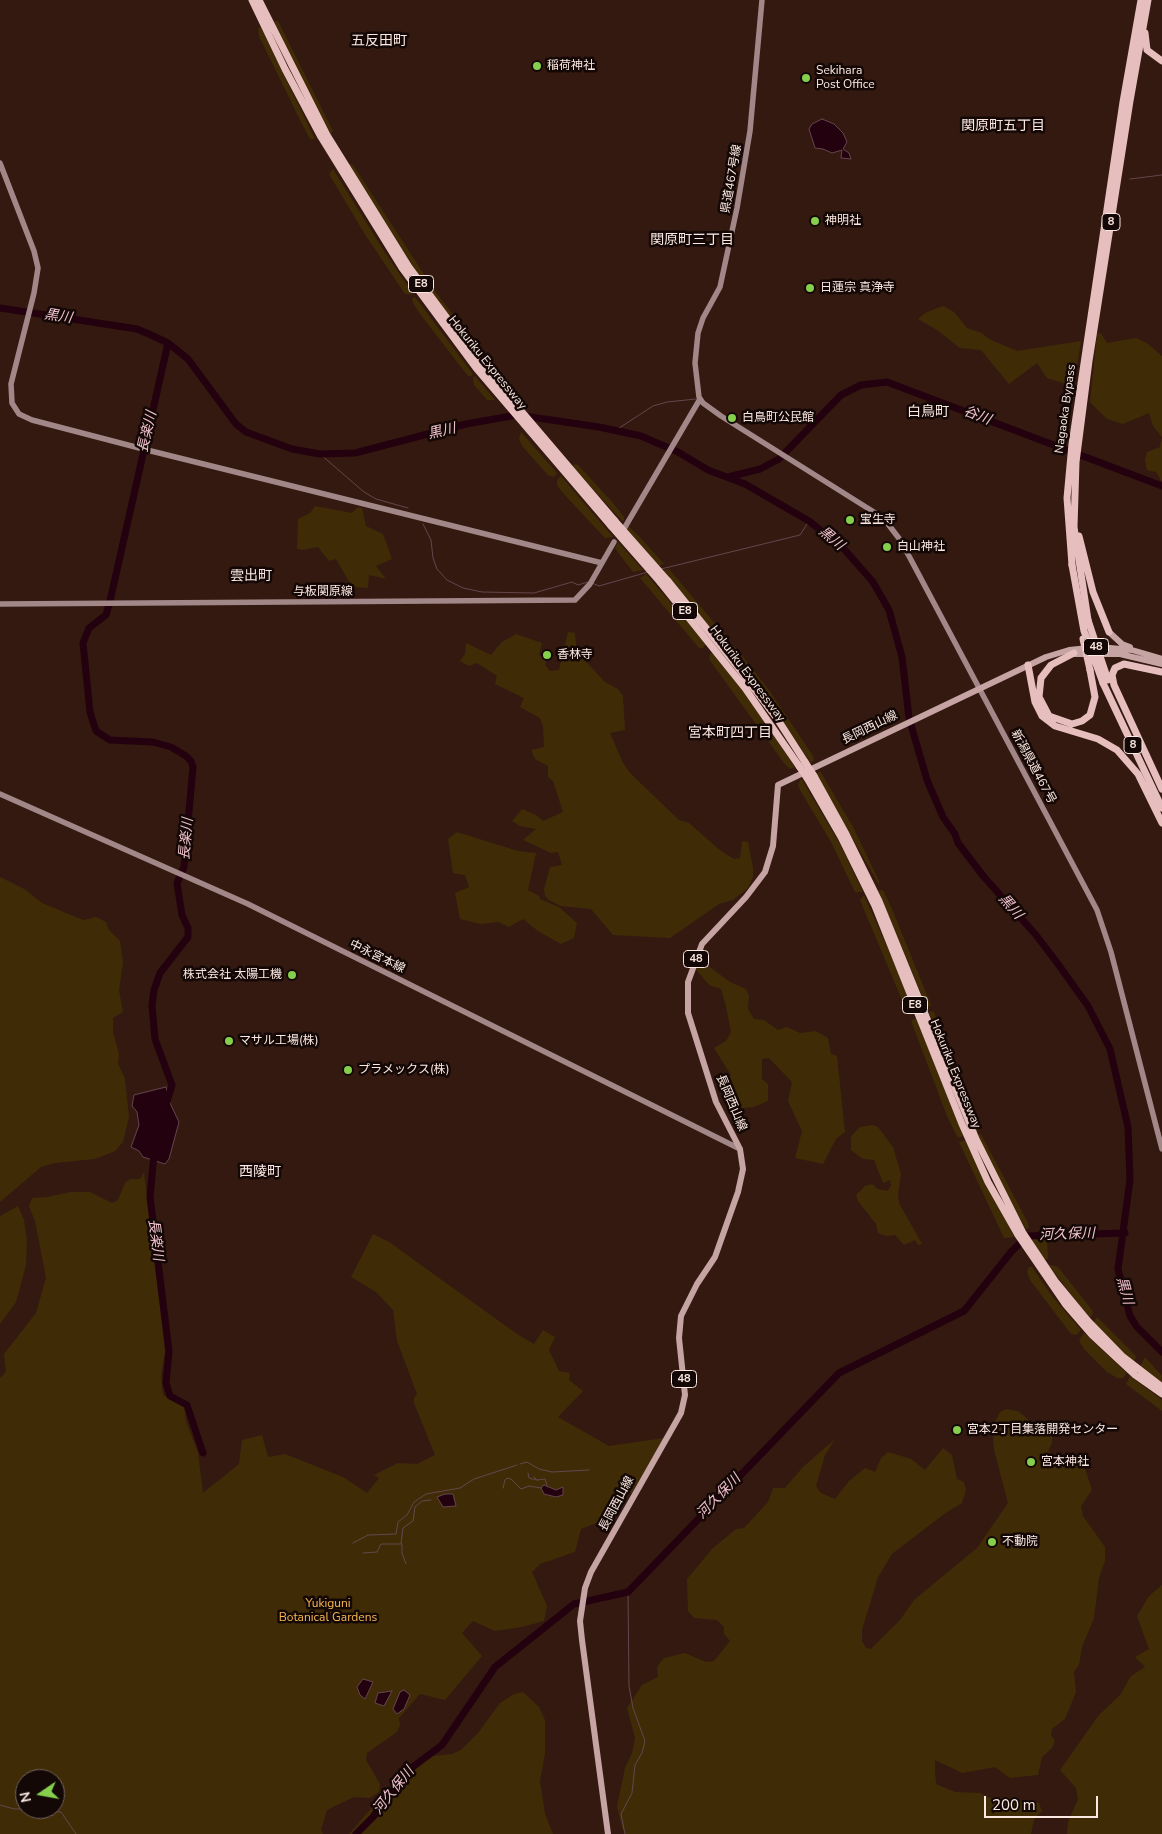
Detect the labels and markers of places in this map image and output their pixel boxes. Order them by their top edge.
place label: 稲荷神社 [547,59,595,73]
marker: 稲荷神社 [531,60,543,72]
place label: Sekihara Post Office [816,64,875,92]
marker: Sekihara Post Office [800,72,812,84]
place label: 神明社 [825,214,861,228]
marker: 神明社 [809,215,821,227]
place label: 日蓮宗 真浄寺 [820,281,895,295]
marker: 日蓮宗 真浄寺 [804,282,816,294]
place label: 白鳥町公民館 [742,411,814,425]
marker: 白鳥町公民館 [726,412,738,424]
place label: 宝生寺 [860,513,896,527]
marker: 宝生寺 [844,514,856,526]
place label: 白山神社 [897,540,945,554]
marker: 白山神社 [881,541,893,553]
place label: 香林寺 [557,648,593,662]
marker: 香林寺 [541,649,553,661]
place label: 株式会社 太陽工機 [183,968,282,982]
marker: 株式会社 太陽工機 [286,969,298,981]
place label: マサル工場(株) [239,1034,319,1048]
marker: マサル工場(株) [223,1035,235,1047]
place label: プラメックス(株) [358,1063,450,1077]
marker: プラメックス(株) [342,1064,354,1076]
place label: 宮本2丁目集落開発センター [967,1423,1118,1437]
marker: 宮本2丁目集落開発センター [951,1424,963,1436]
place label: 宮本神社 [1041,1455,1089,1469]
marker: 宮本神社 [1025,1456,1037,1468]
place label: 不動院 [1002,1535,1038,1549]
marker: 不動院 [986,1536,998,1548]

